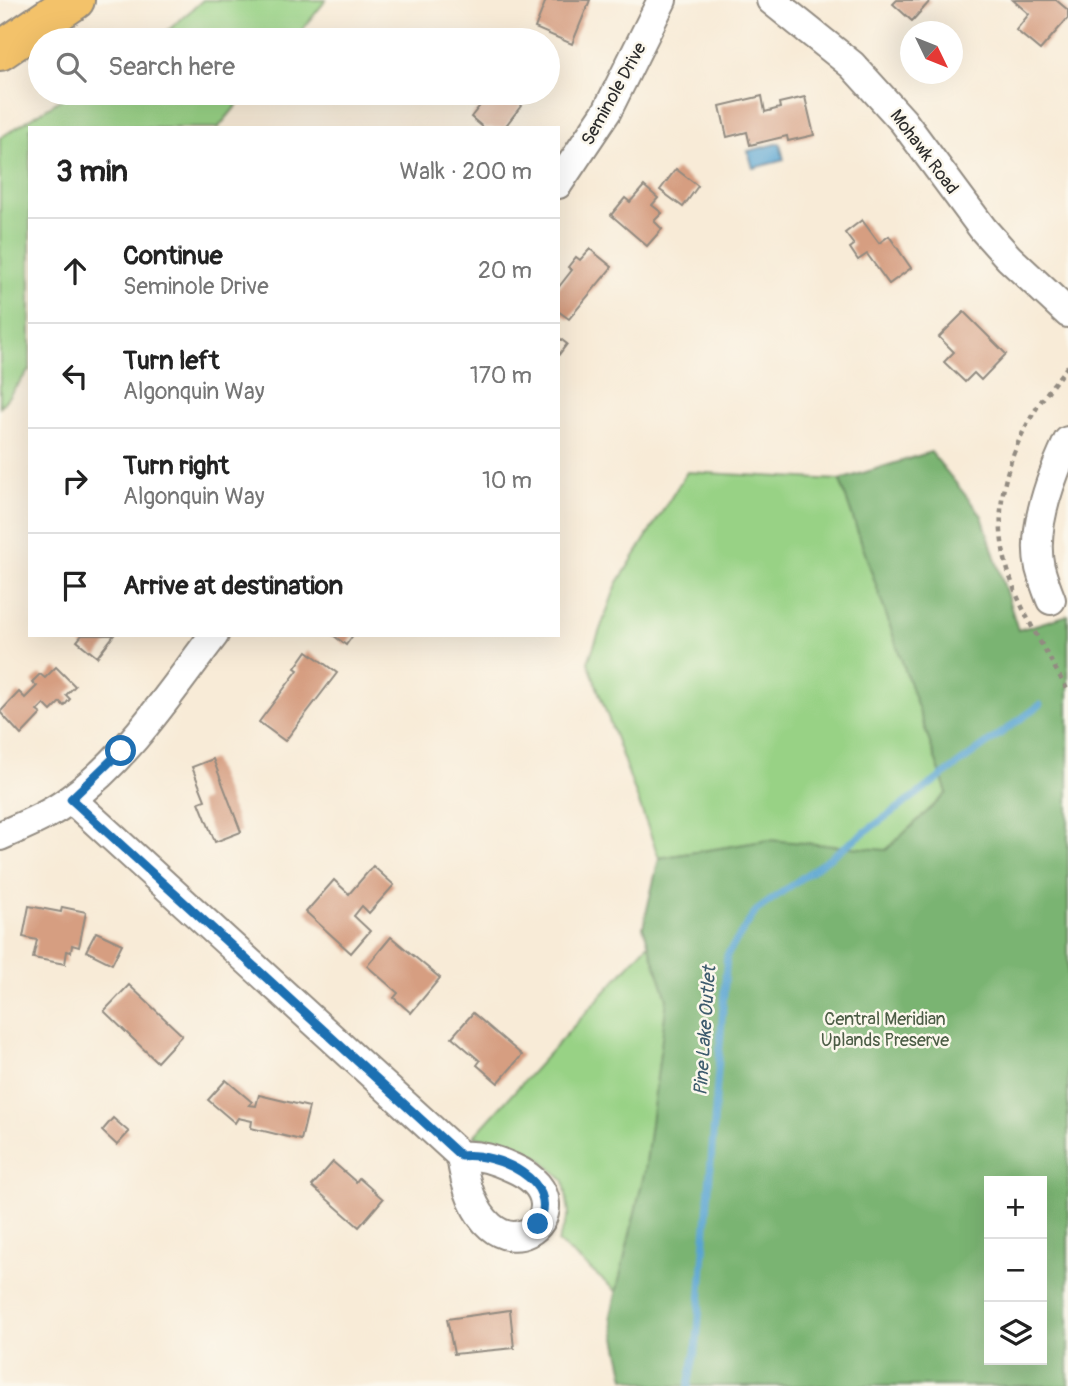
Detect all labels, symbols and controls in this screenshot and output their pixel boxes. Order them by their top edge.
north arrow [900,21,963,84]
search box [28,28,560,105]
street label: Seminole Drive [576,39,652,149]
icon: search [52,48,90,86]
text: Search here [108,51,235,83]
street label: Mohawk Road [885,105,963,199]
text: 3 min [56,153,128,190]
text: Walk · 200 m [399,157,532,186]
text: Continue [123,240,223,272]
icon: ahead [56,252,94,290]
text: 20 m [478,256,532,285]
text: Seminole Drive [123,272,269,301]
text: Turn left [123,345,219,377]
icon: left [56,357,94,395]
text: 170 m [470,361,532,390]
text: Algonquin Way [123,377,264,406]
text: Turn right [123,450,229,482]
icon: right [56,462,94,500]
text: 10 m [482,466,532,495]
text: Algonquin Way [123,482,264,511]
icon: arrive [56,567,94,605]
text: Arrive at destination [123,570,343,602]
route start [105,735,136,766]
water label: Pine Lake Outlet [689,963,722,1097]
park label: Central Meridian Uplands Preserve [821,1008,949,1052]
map controls [984,1176,1047,1365]
button: + [984,1176,1047,1239]
route end [522,1208,553,1239]
button: − [984,1239,1047,1302]
button: layers [984,1302,1047,1365]

